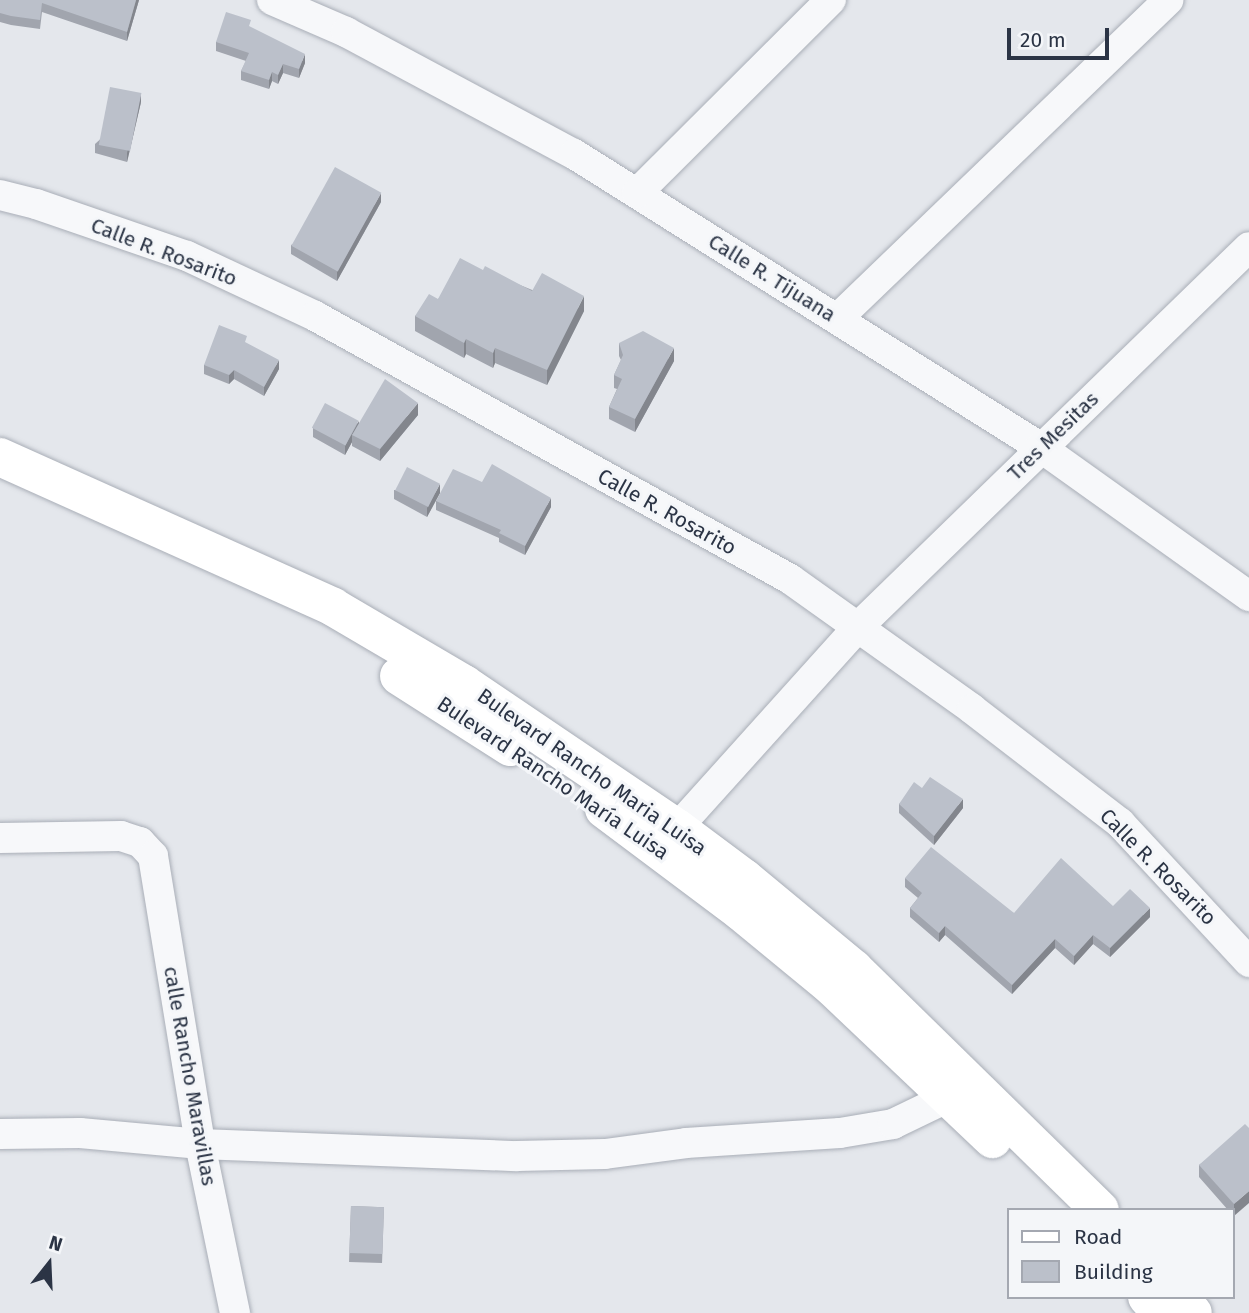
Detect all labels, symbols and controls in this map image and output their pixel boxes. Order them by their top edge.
scale bar [1011,14,1112,58]
text: 20 m [1020,27,1066,53]
street label: Calle R. Rosarito [87,213,241,291]
street label: Calle R. Tijuana [704,229,840,327]
street label: Tres Mesitas [1002,386,1104,486]
street label: Calle R. Rosarito [593,464,741,560]
street label: Bulevard Rancho Maria Luisa [473,683,711,861]
street label: Bulevard Rancho María Luisa [432,691,674,865]
street label: Calle R. Rosarito [1094,803,1222,931]
street label: calle Rancho Maravillas [158,964,222,1188]
legend [1007,1208,1235,1299]
text: Road [1074,1224,1122,1250]
north arrow [14,1229,84,1299]
text: N [46,1231,65,1256]
text: Building [1074,1259,1153,1285]

